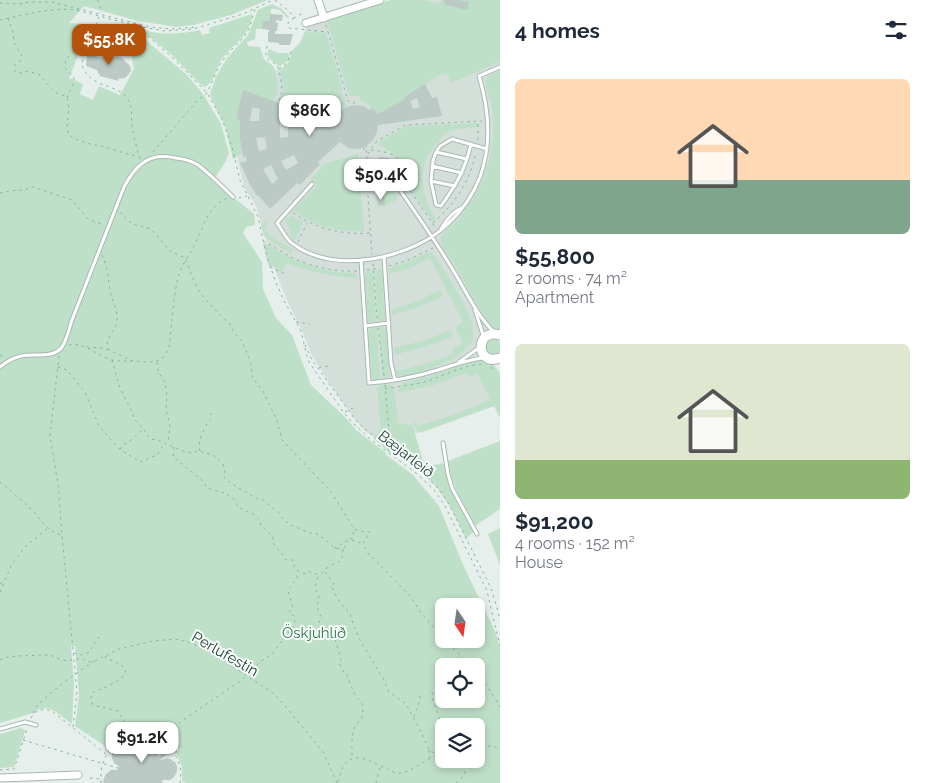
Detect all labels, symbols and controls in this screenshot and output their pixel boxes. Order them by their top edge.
icon: filters [882,16,910,44]
text: 4 homes [515,18,600,43]
pin: $55.8K [68,23,150,66]
text: $55.8K [83,30,135,49]
pin: $86K [280,94,340,137]
text: $86K [290,101,330,120]
icon: home [668,111,758,201]
pin: $50.4K [340,158,422,201]
text: $50.4K [355,165,407,184]
text: $55,800 [515,244,595,269]
text: 2 rooms · 74 m² [515,269,627,288]
text: Apartment [515,288,594,307]
icon: home [668,376,758,466]
street label: Bæjarleið [374,427,438,481]
text: $91,200 [515,509,594,534]
text: 4 rooms · 152 m² [515,534,635,553]
text: House [515,553,563,572]
north arrow [435,598,485,648]
map controls [435,598,485,768]
park label: Öskjuhlíð [282,623,346,642]
street label: Perlufestin [188,628,262,680]
button: locate [435,658,485,708]
button: layers [435,718,485,768]
pin: $91.2K [101,722,183,764]
text: $91.2K [117,728,167,747]

